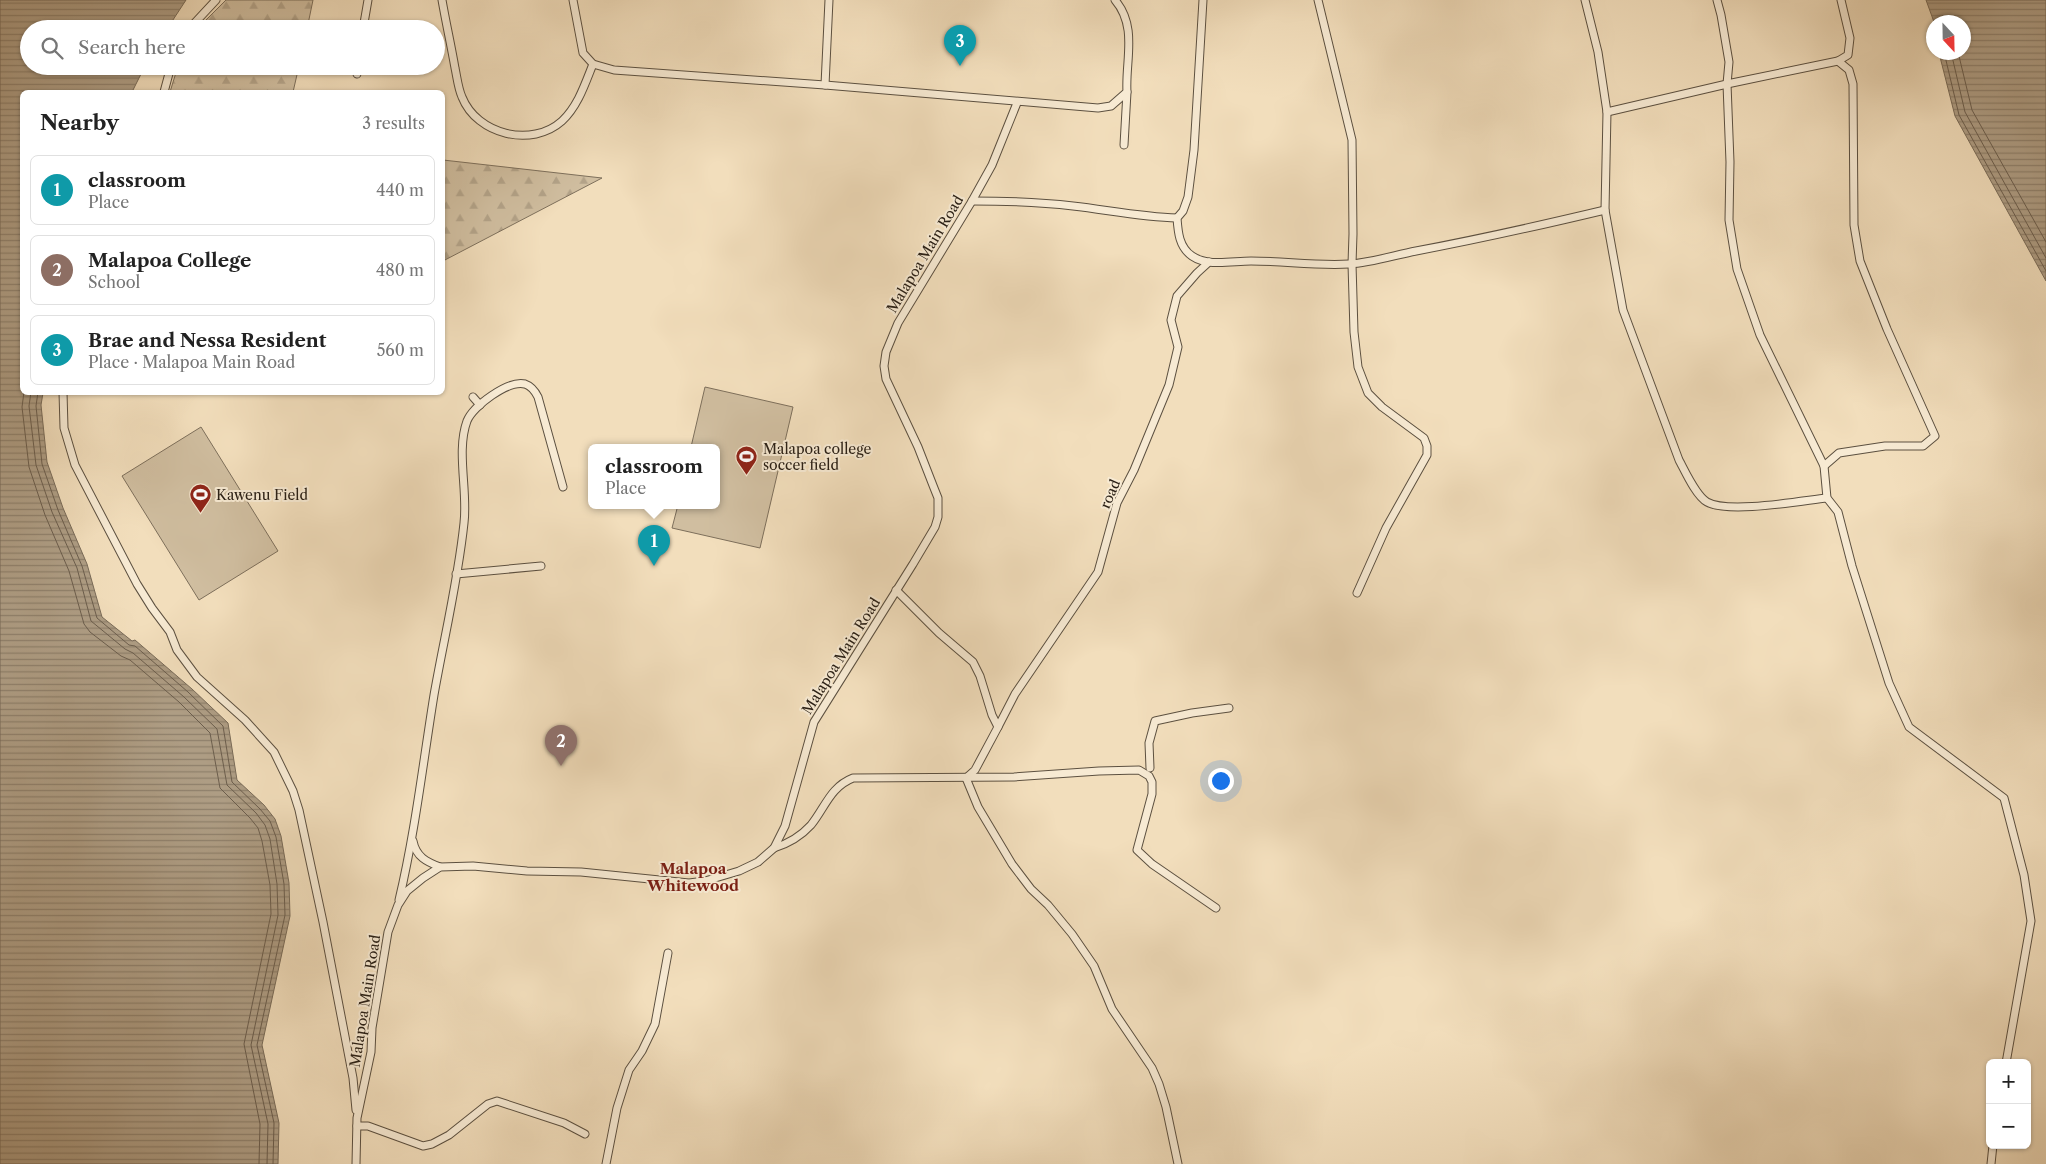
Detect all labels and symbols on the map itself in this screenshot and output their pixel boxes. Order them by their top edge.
north arrow [1926,15,1971,60]
pin: 3 [944,25,976,66]
street label: Malapoa Main Road [883,192,967,316]
place label: Malapoa college soccer field [763,440,872,474]
sports icon: Malapoa college soccer field [735,445,759,476]
street label: road [1096,476,1124,511]
sports icon: Kawenu Field [188,483,212,514]
place label: Kawenu Field [216,486,308,504]
pin: 1 [638,525,670,566]
street label: Malapoa Main Road [798,594,884,718]
pin: 2 [545,725,577,766]
your location [1208,768,1234,794]
district label: Malapoa Whitewood [646,859,739,895]
street label: Malapoa Main Road [346,933,384,1069]

